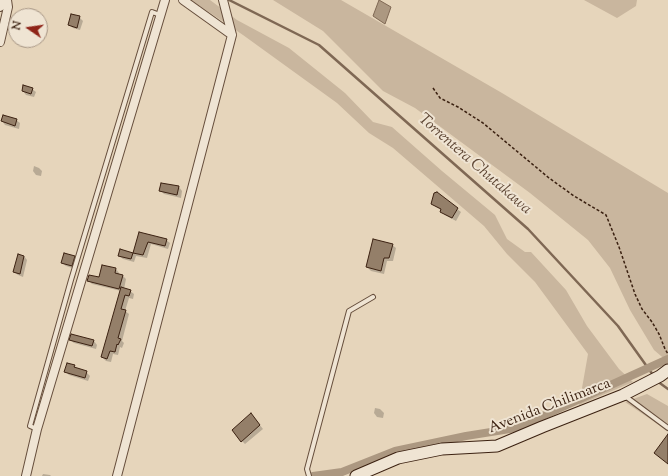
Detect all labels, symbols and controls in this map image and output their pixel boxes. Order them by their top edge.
north arrow [8,8,48,48]
text: N [8,19,26,32]
water label: Torrentera Chutakawa [413,110,535,220]
street label: Avenida Chilimarca [486,375,614,439]

